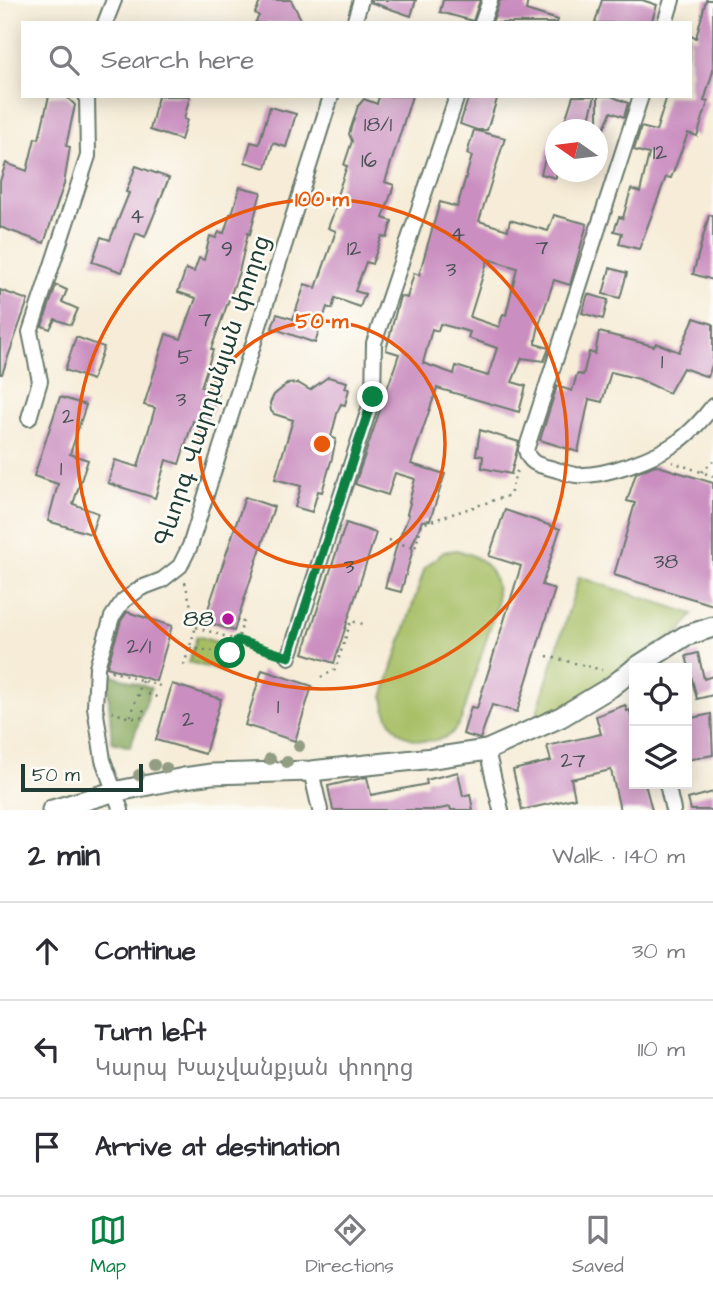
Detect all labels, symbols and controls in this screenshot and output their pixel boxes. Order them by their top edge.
search box [21,21,692,98]
icon: search [45,41,83,79]
text: Search here [101,42,254,78]
house number: 18/1 [364,110,393,139]
north arrow [545,119,608,182]
house number: 12 [653,138,667,167]
house number: 16 [361,146,377,175]
text: 100 m [295,185,350,214]
house number: 4 [130,202,144,231]
house number: 4 [451,220,465,249]
street label: Գևորգ Վարդանյան փողոց [147,231,279,551]
house number: 7 [536,233,549,262]
house number: 12 [347,234,361,263]
house number: 9 [221,235,233,264]
house number: 3 [446,255,457,284]
house number: 7 [199,305,212,334]
text: 50 m [296,307,349,336]
house number: 5 [178,343,193,372]
house number: 1 [661,347,664,376]
route end [357,381,388,412]
house number: 3 [176,385,187,414]
house number: 2 [62,402,74,431]
centre of rings [310,432,334,456]
house number: 1 [60,454,63,483]
house number: 38 [654,547,679,576]
house number: 3 [344,552,355,581]
place label: 88 [183,602,214,636]
marker: 88 [220,611,236,627]
house number: 2/1 [127,632,151,661]
route start [214,637,245,668]
map controls [629,663,692,789]
button: locate [629,663,692,726]
house number: 1 [277,692,280,721]
house number: 2 [182,705,194,734]
button: layers [629,726,692,789]
house number: 27 [561,746,586,775]
scale bar [21,761,144,793]
text: 50 m [32,762,80,789]
text: 2 min [28,835,100,877]
text: Walk · 140 m [552,840,685,872]
icon: ahead [28,932,66,970]
text: Continue [95,933,196,969]
text: 30 m [632,935,685,967]
text: Turn left [95,1014,206,1050]
icon: left [28,1030,66,1068]
text: 110 m [637,1033,685,1065]
text: Կարպ Խաչվանքյան փողոց [95,1052,414,1084]
icon: arrive [28,1128,66,1166]
text: Arrive at destination [95,1129,340,1165]
tab: Map [89,1211,127,1280]
tab: Directions [305,1211,394,1280]
tab: Saved [572,1211,624,1280]

